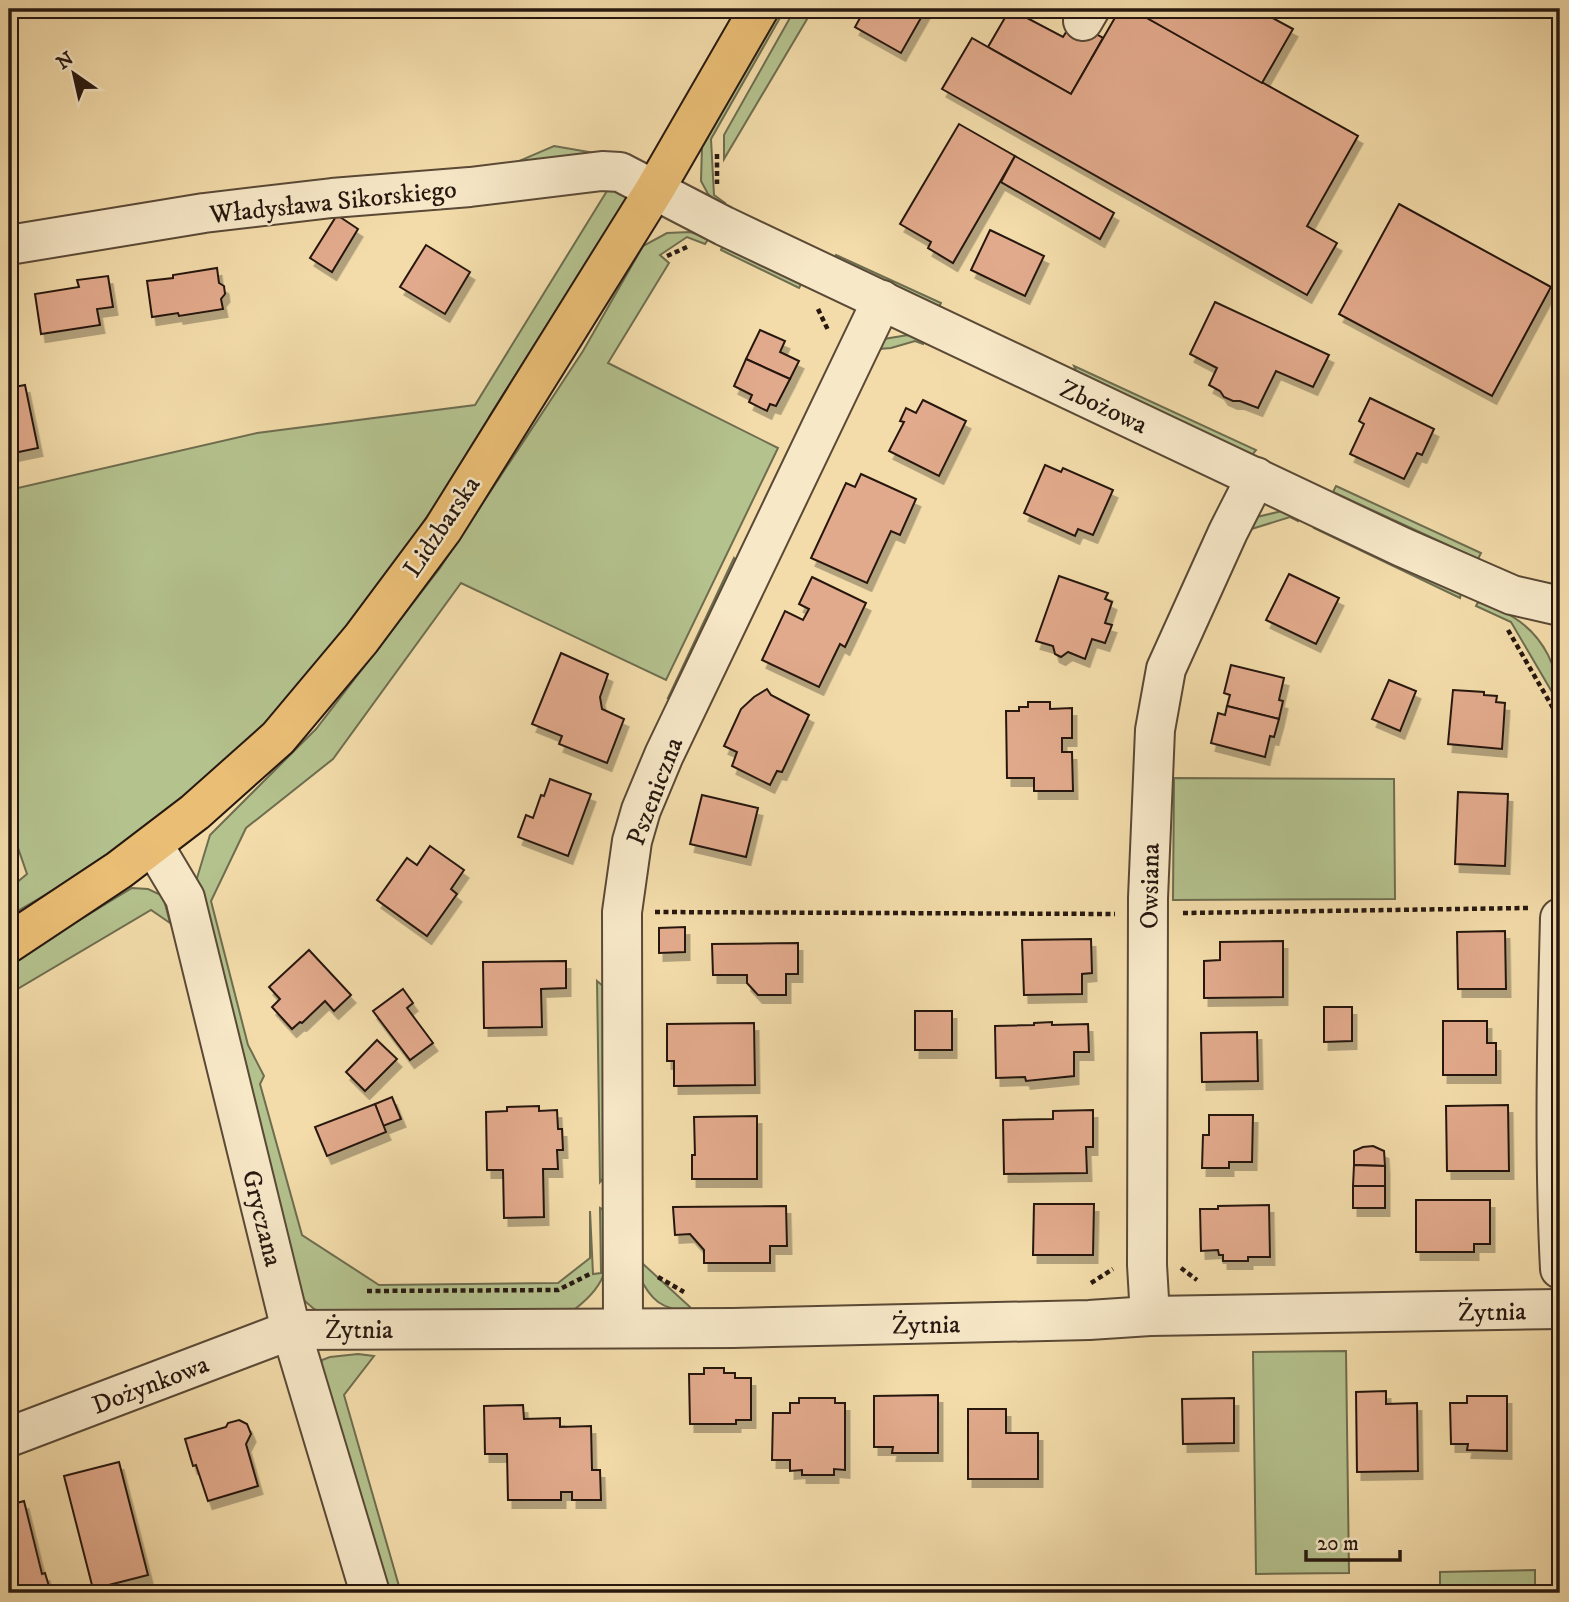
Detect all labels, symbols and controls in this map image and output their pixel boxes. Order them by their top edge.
north arrow [38,38,108,108]
text: N [52,47,79,75]
street label: Władysława Sikorskiego [207,173,458,232]
street label: Zbożowa [1054,373,1153,442]
street label: Lidzbarska [396,470,488,584]
street label: Pszeniczna [620,733,691,850]
street label: Owsiana [1133,843,1168,929]
street label: Gryczana [234,1167,289,1270]
street label: Żytnia [1458,1295,1526,1330]
street label: Żytnia [892,1308,960,1343]
street label: Żytnia [325,1314,393,1347]
street label: Dożynkowa [88,1348,213,1423]
scale bar [1306,1518,1401,1562]
text: 20 m [1317,1531,1359,1557]

